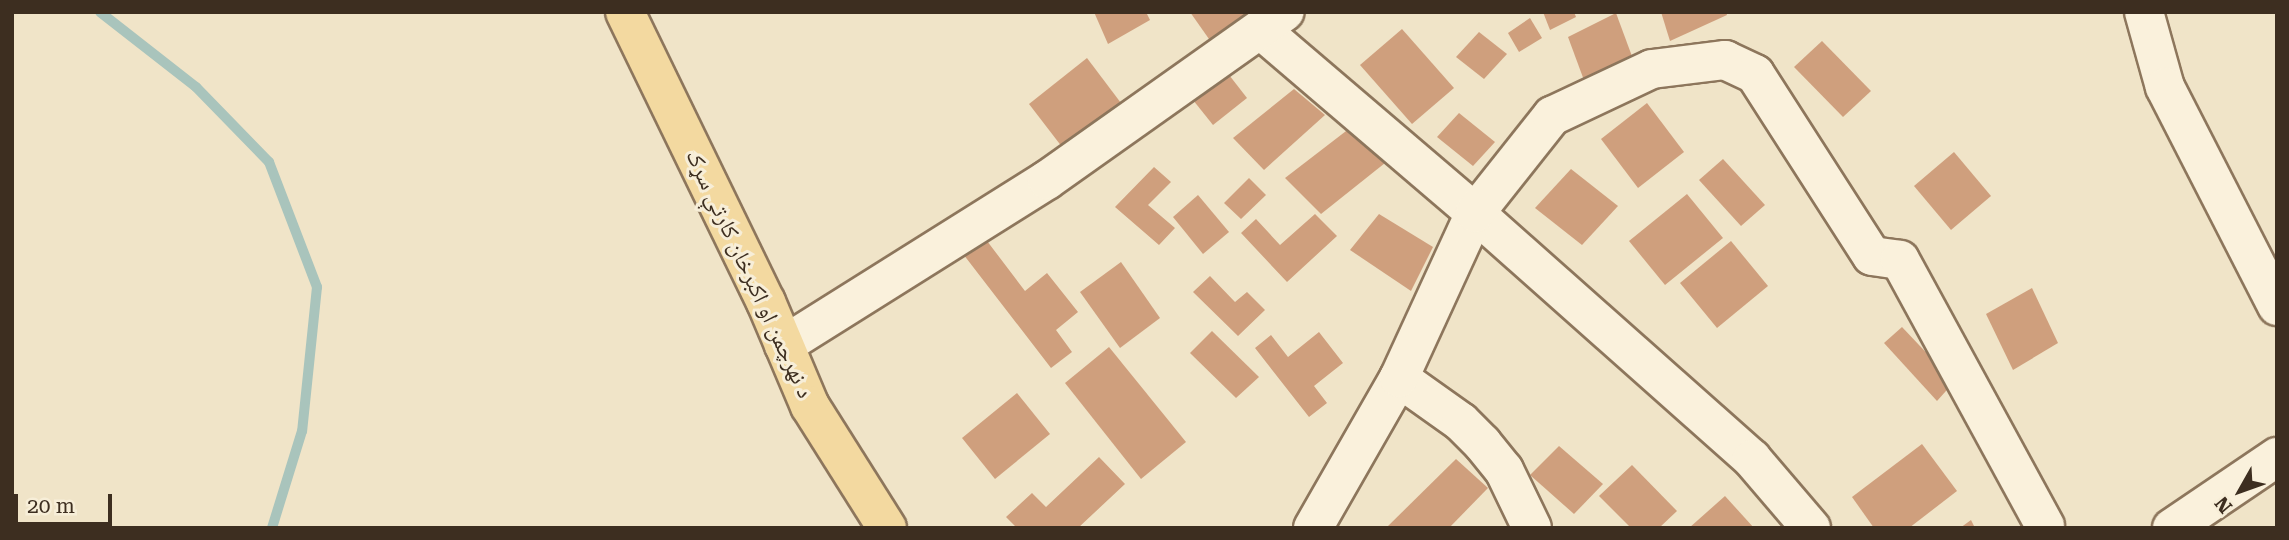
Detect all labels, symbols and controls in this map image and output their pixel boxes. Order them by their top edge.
street label: د نهرچمن او اکبرخان کارتې سړک [679,145,819,403]
north arrow [2205,456,2275,526]
scale bar [18,480,116,524]
text: N [2210,492,2237,518]
text: 20 m [27,494,75,518]

